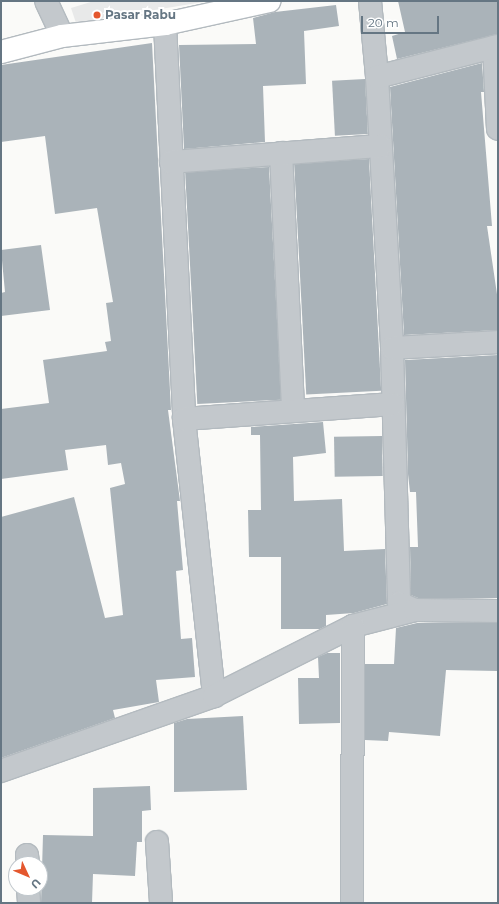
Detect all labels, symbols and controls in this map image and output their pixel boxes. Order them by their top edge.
place label: Pasar Rabu [105,8,176,22]
scale bar [363,8,441,34]
marker: Pasar Rabu [92,10,102,20]
text: 20 m [368,15,399,30]
north arrow [8,856,48,896]
text: U [28,876,44,892]

